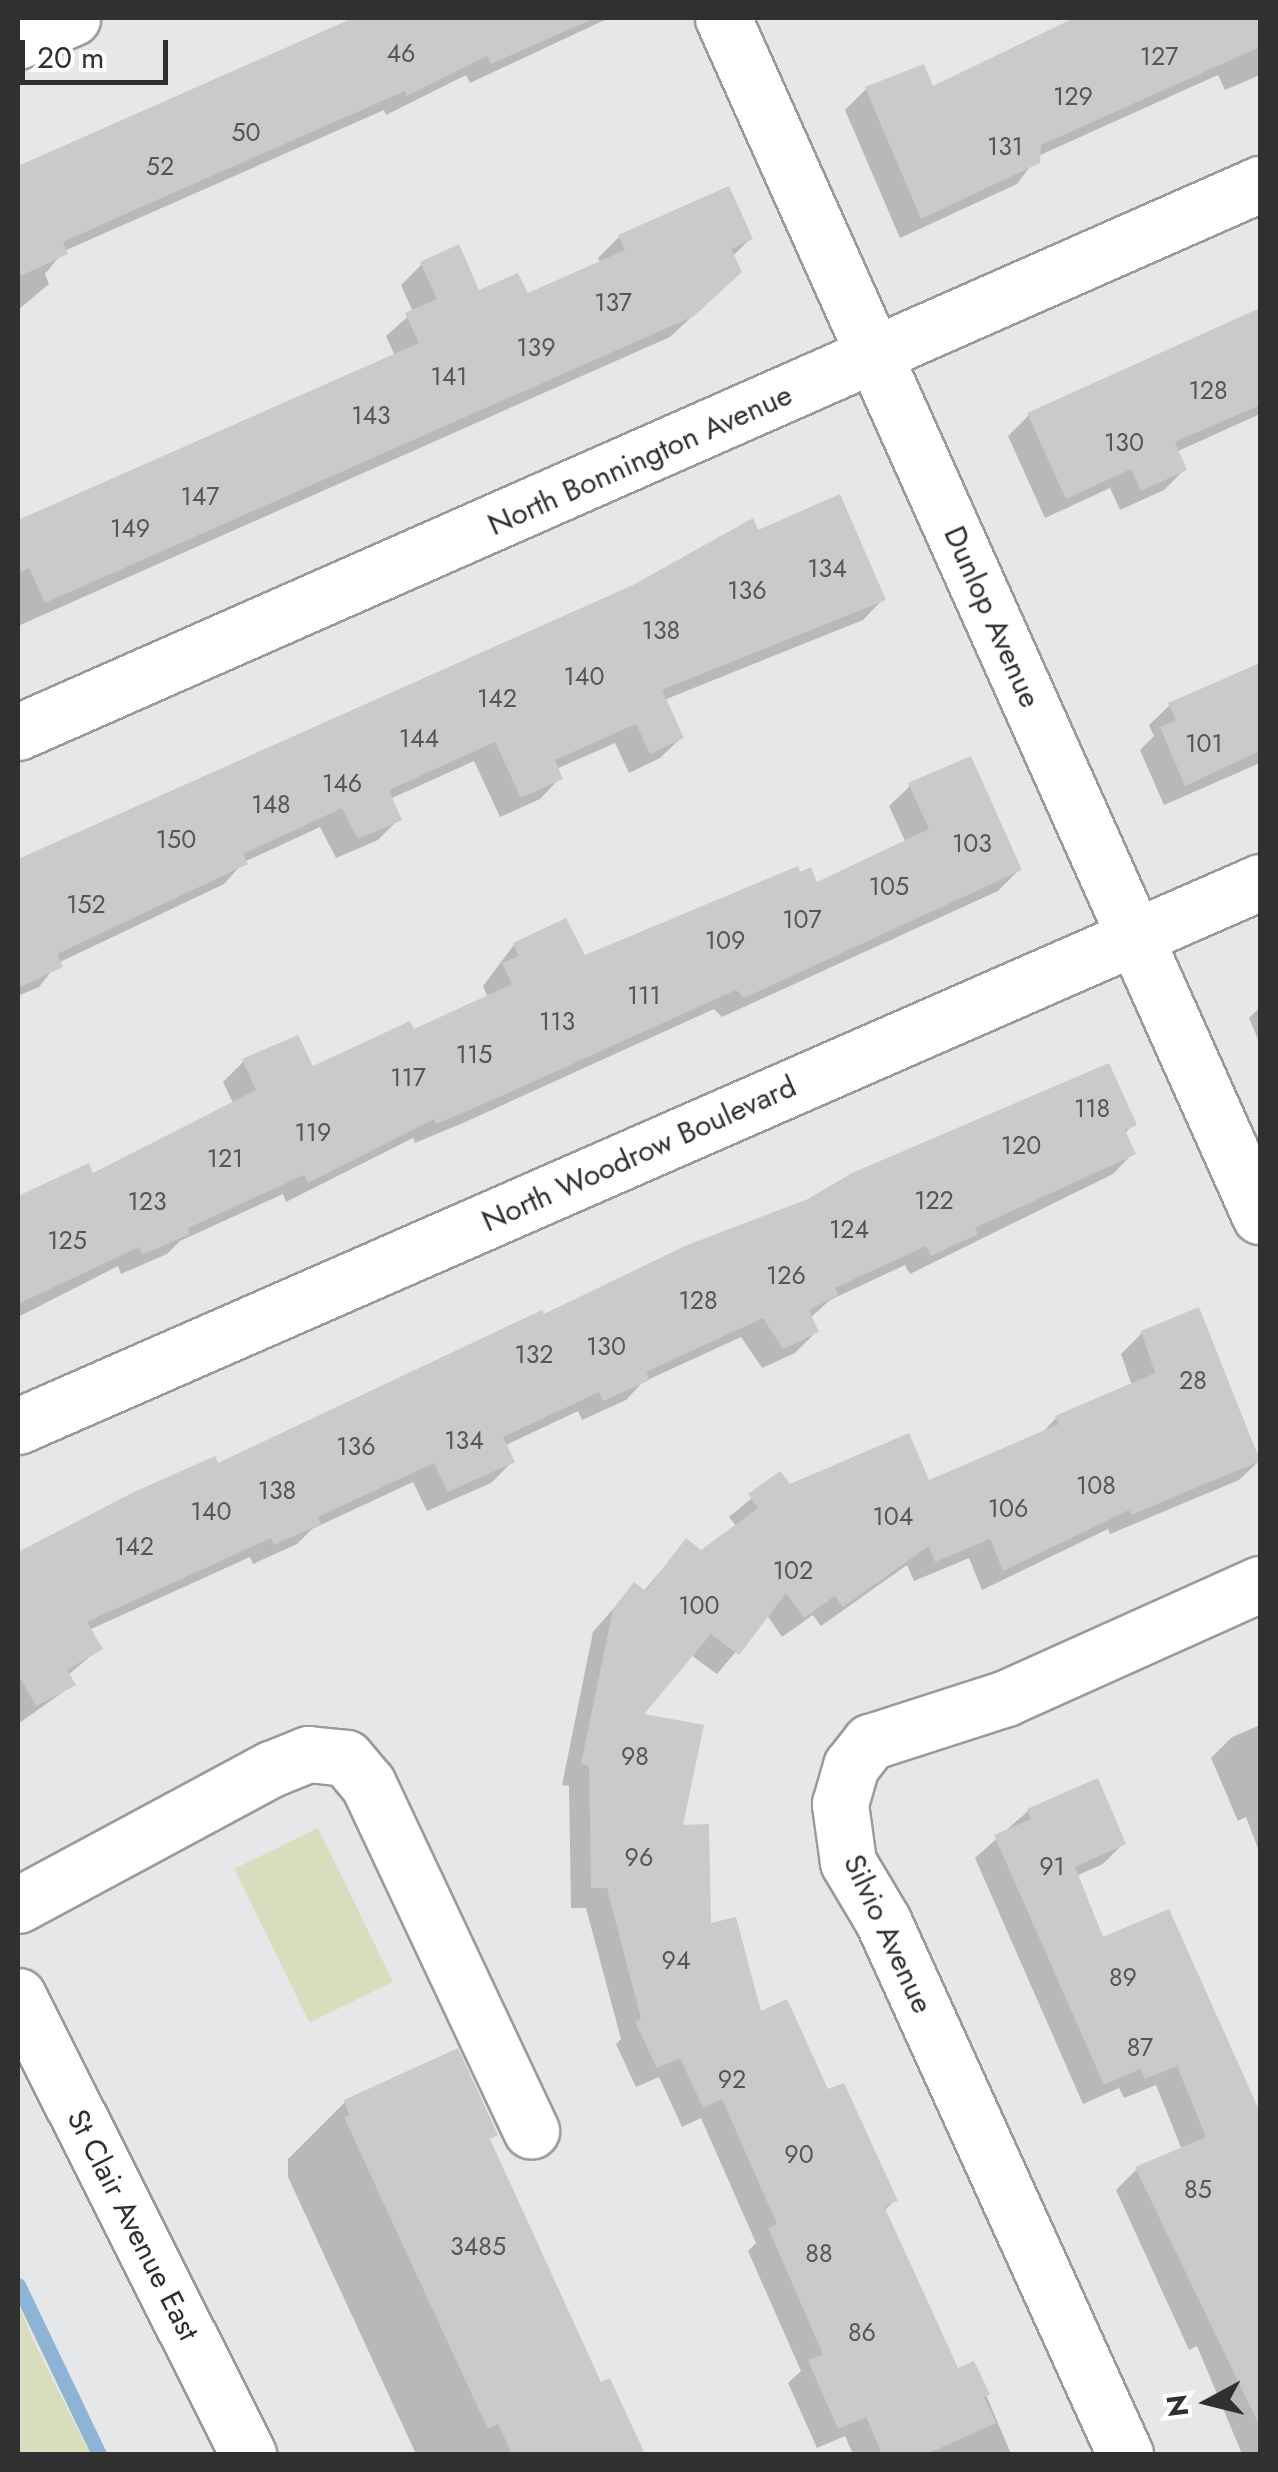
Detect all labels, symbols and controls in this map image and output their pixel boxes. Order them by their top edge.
scale bar [25,20,172,82]
text: 20 m [37,36,104,79]
house number: 46 [387,38,415,68]
house number: 127 [1140,41,1178,71]
house number: 129 [1053,81,1093,111]
house number: 50 [231,117,261,147]
house number: 131 [987,131,1023,161]
house number: 52 [146,151,174,181]
house number: 137 [594,287,632,317]
house number: 139 [516,332,556,362]
house number: 141 [430,361,468,391]
house number: 128 [1188,375,1228,405]
street label: North Bonnington Avenue [482,377,798,543]
house number: 143 [351,400,391,430]
house number: 130 [1104,427,1144,457]
house number: 147 [181,481,219,511]
house number: 149 [110,513,150,543]
street label: Dunlop Avenue [936,521,1048,713]
house number: 134 [807,553,847,583]
house number: 136 [727,575,767,605]
house number: 138 [642,615,680,645]
house number: 140 [564,661,604,691]
house number: 142 [477,683,517,713]
house number: 144 [399,723,439,753]
house number: 101 [1185,728,1223,758]
house number: 146 [322,768,362,798]
house number: 148 [251,789,291,819]
house number: 150 [156,824,196,854]
house number: 103 [952,828,992,858]
house number: 105 [869,871,909,901]
house number: 152 [66,889,106,919]
house number: 107 [782,904,822,934]
house number: 109 [705,925,745,955]
house number: 111 [627,980,661,1010]
house number: 113 [539,1006,575,1036]
house number: 115 [456,1039,492,1069]
house number: 117 [390,1062,426,1092]
street label: North Woodrow Boulevard [476,1068,802,1240]
house number: 118 [1074,1093,1110,1123]
house number: 119 [295,1117,331,1147]
house number: 120 [1001,1130,1041,1160]
house number: 121 [207,1143,243,1173]
house number: 122 [914,1185,954,1215]
house number: 123 [127,1186,167,1216]
house number: 124 [829,1214,869,1244]
house number: 125 [47,1225,87,1255]
house number: 126 [766,1260,806,1290]
house number: 128 [678,1285,718,1315]
house number: 130 [586,1331,626,1361]
house number: 132 [514,1339,554,1369]
house number: 28 [1179,1365,1207,1395]
house number: 134 [444,1425,484,1455]
house number: 136 [336,1431,376,1461]
house number: 108 [1076,1470,1116,1500]
house number: 138 [258,1475,296,1505]
house number: 106 [988,1493,1028,1523]
house number: 140 [191,1496,231,1526]
house number: 104 [873,1501,913,1531]
house number: 142 [114,1531,154,1561]
house number: 102 [773,1555,813,1585]
house number: 100 [678,1590,720,1620]
house number: 98 [621,1741,649,1771]
house number: 96 [625,1842,653,1872]
street label: Silvio Avenue [836,1849,940,2019]
house number: 91 [1039,1851,1065,1881]
house number: 94 [662,1945,690,1975]
house number: 89 [1109,1962,1137,1992]
house number: 87 [1127,2032,1153,2062]
house number: 92 [718,2064,746,2094]
street label: St Clair Avenue East [59,2104,207,2346]
house number: 90 [784,2139,814,2169]
house number: 85 [1184,2174,1212,2204]
house number: 3485 [450,2231,506,2261]
house number: 88 [805,2238,833,2268]
house number: 86 [848,2317,876,2347]
north arrow [1158,2352,1258,2452]
text: N [1156,2392,1199,2419]

